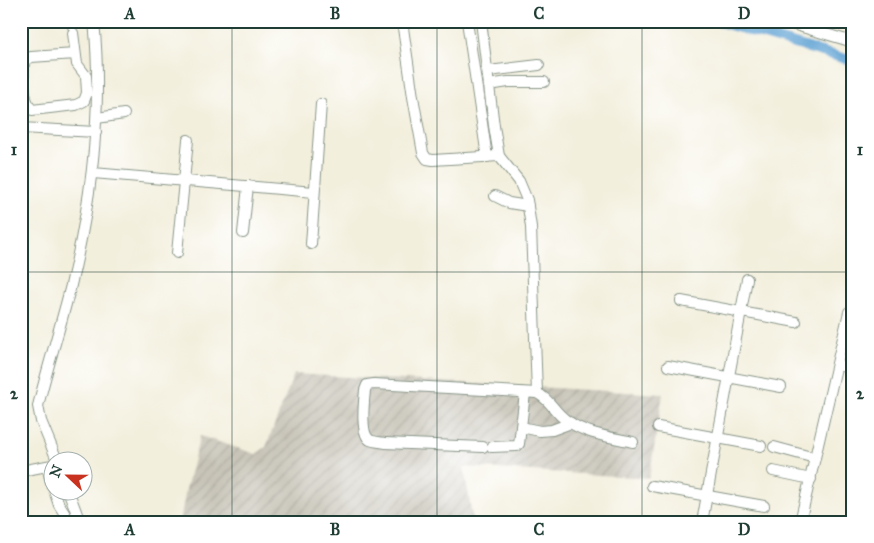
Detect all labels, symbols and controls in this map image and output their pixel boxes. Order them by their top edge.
text: A [124,4,136,23]
text: B [330,4,340,23]
text: C [534,4,545,23]
text: D [738,4,751,23]
text: 1 [11,140,18,159]
text: 1 [857,140,864,159]
text: 2 [10,384,19,403]
text: 2 [856,384,865,403]
north arrow [42,450,92,500]
text: N [46,463,67,480]
text: A [124,520,136,539]
text: B [330,520,340,539]
text: C [534,520,545,539]
text: D [738,520,751,539]

